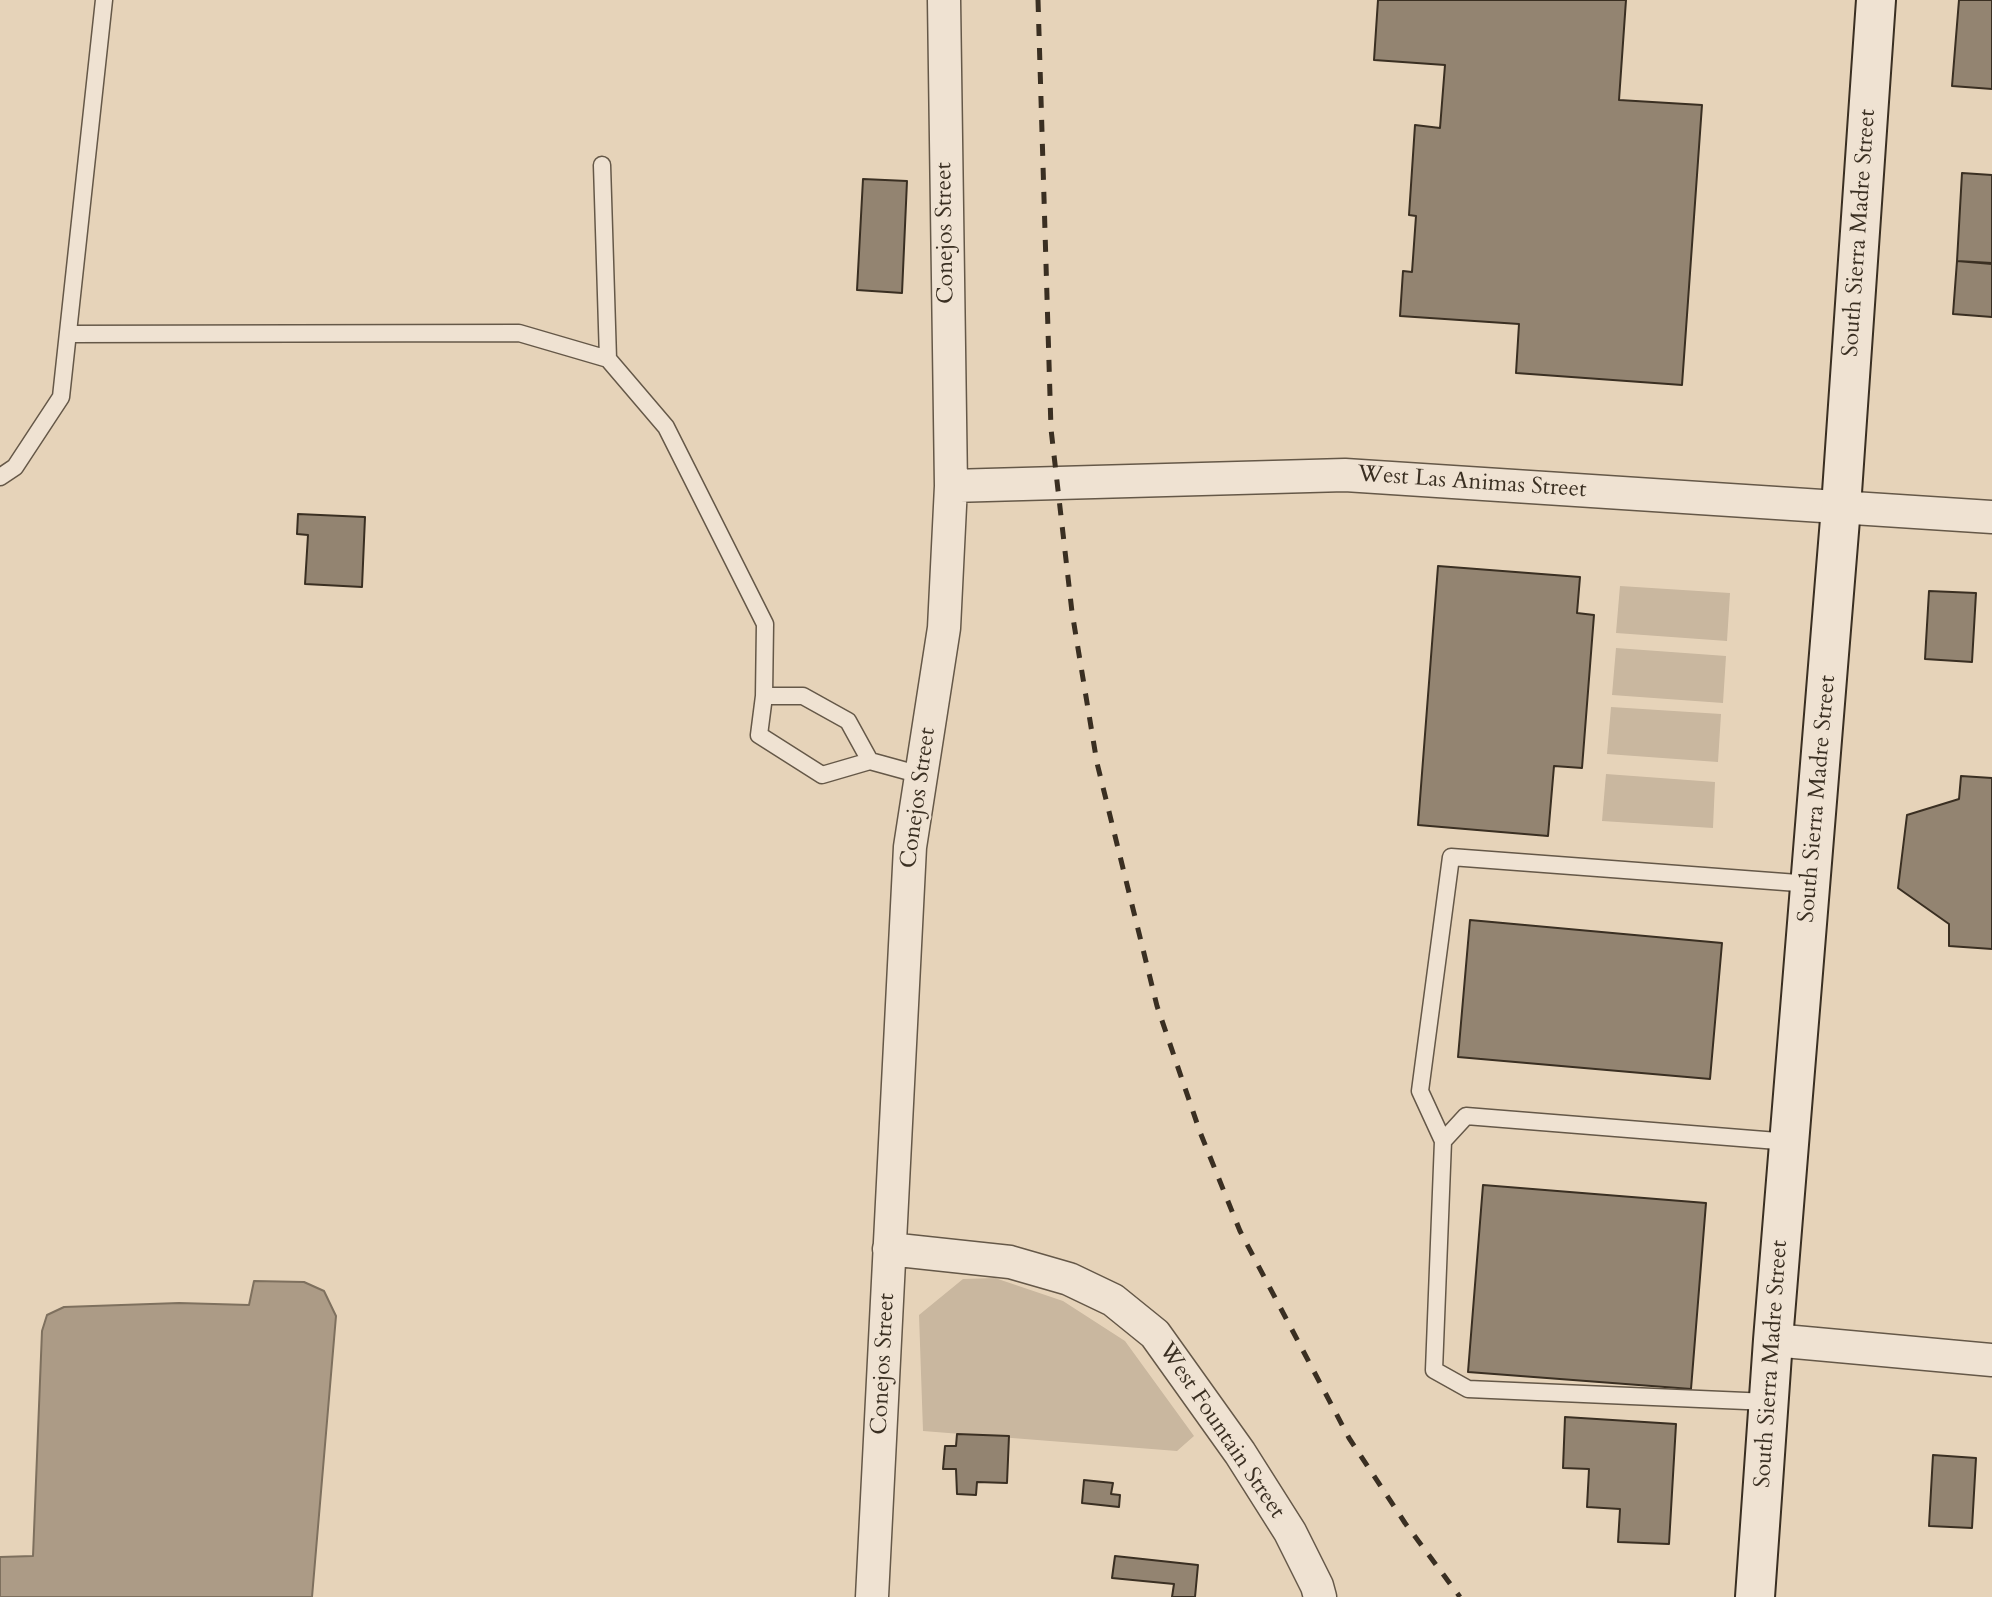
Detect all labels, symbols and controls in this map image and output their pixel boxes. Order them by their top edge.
street label: South Sierra Madre Street [1838,108,1882,358]
street label: Conejos Street [931,162,961,304]
street label: West Las Animas Street [1357,461,1587,505]
street label: South Sierra Madre Street [1793,674,1843,924]
street label: Conejos Street [895,726,943,870]
street label: South Sierra Madre Street [1750,1239,1794,1489]
street label: Conejos Street [867,1293,901,1435]
street label: West Fountain Street [1152,1338,1290,1524]

